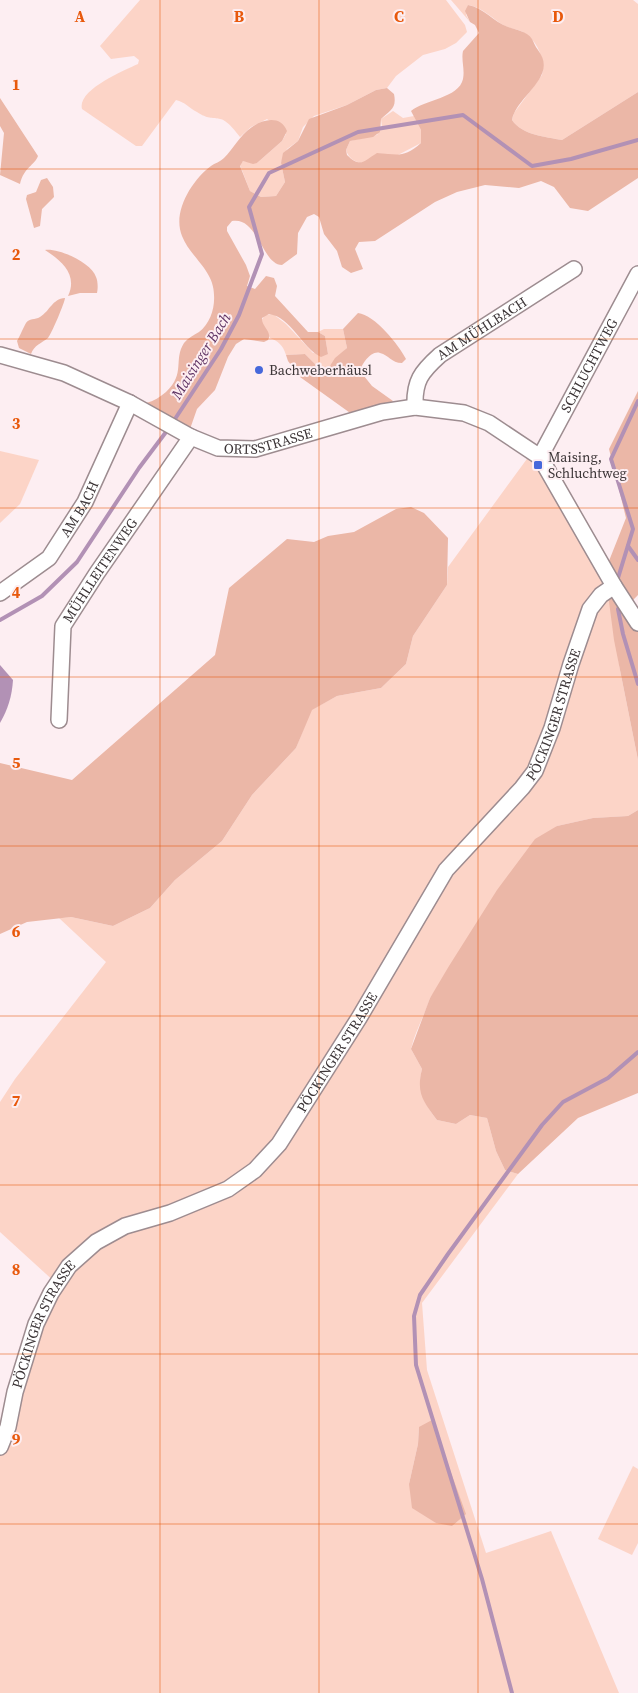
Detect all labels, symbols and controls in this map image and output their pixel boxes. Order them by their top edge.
text: A [75,5,86,27]
text: B [234,5,245,27]
text: C [394,5,404,27]
text: D [552,5,564,27]
text: 1 [12,73,20,95]
text: 2 [12,243,21,265]
street label: AM MÜHLBACH [433,292,531,365]
water label: Maisinger Bach [165,308,236,404]
street label: SCHLUCHTWEG [556,314,623,416]
place label: Bachweberhäusl [269,360,372,380]
marker: Bachweberhäusl [253,364,265,376]
text: 3 [12,412,21,434]
street label: ORTSSTRASSE [224,423,315,459]
place label: Maising, Schluchtweg [548,447,627,483]
marker: Maising, Schluchtweg [532,459,544,471]
street label: AM BACH [55,478,103,541]
street label: MÜHLLEITENWEG [58,513,142,626]
text: 4 [12,581,21,603]
street label: PÖCKINGER STRASSE [521,646,586,785]
text: 5 [12,751,21,773]
text: 6 [12,920,21,942]
street label: PÖCKINGER STRASSE [292,988,382,1116]
text: 7 [12,1089,21,1111]
street label: PÖCKINGER STRASSE [7,1255,79,1391]
text: 8 [12,1258,20,1280]
text: 9 [12,1428,21,1450]

